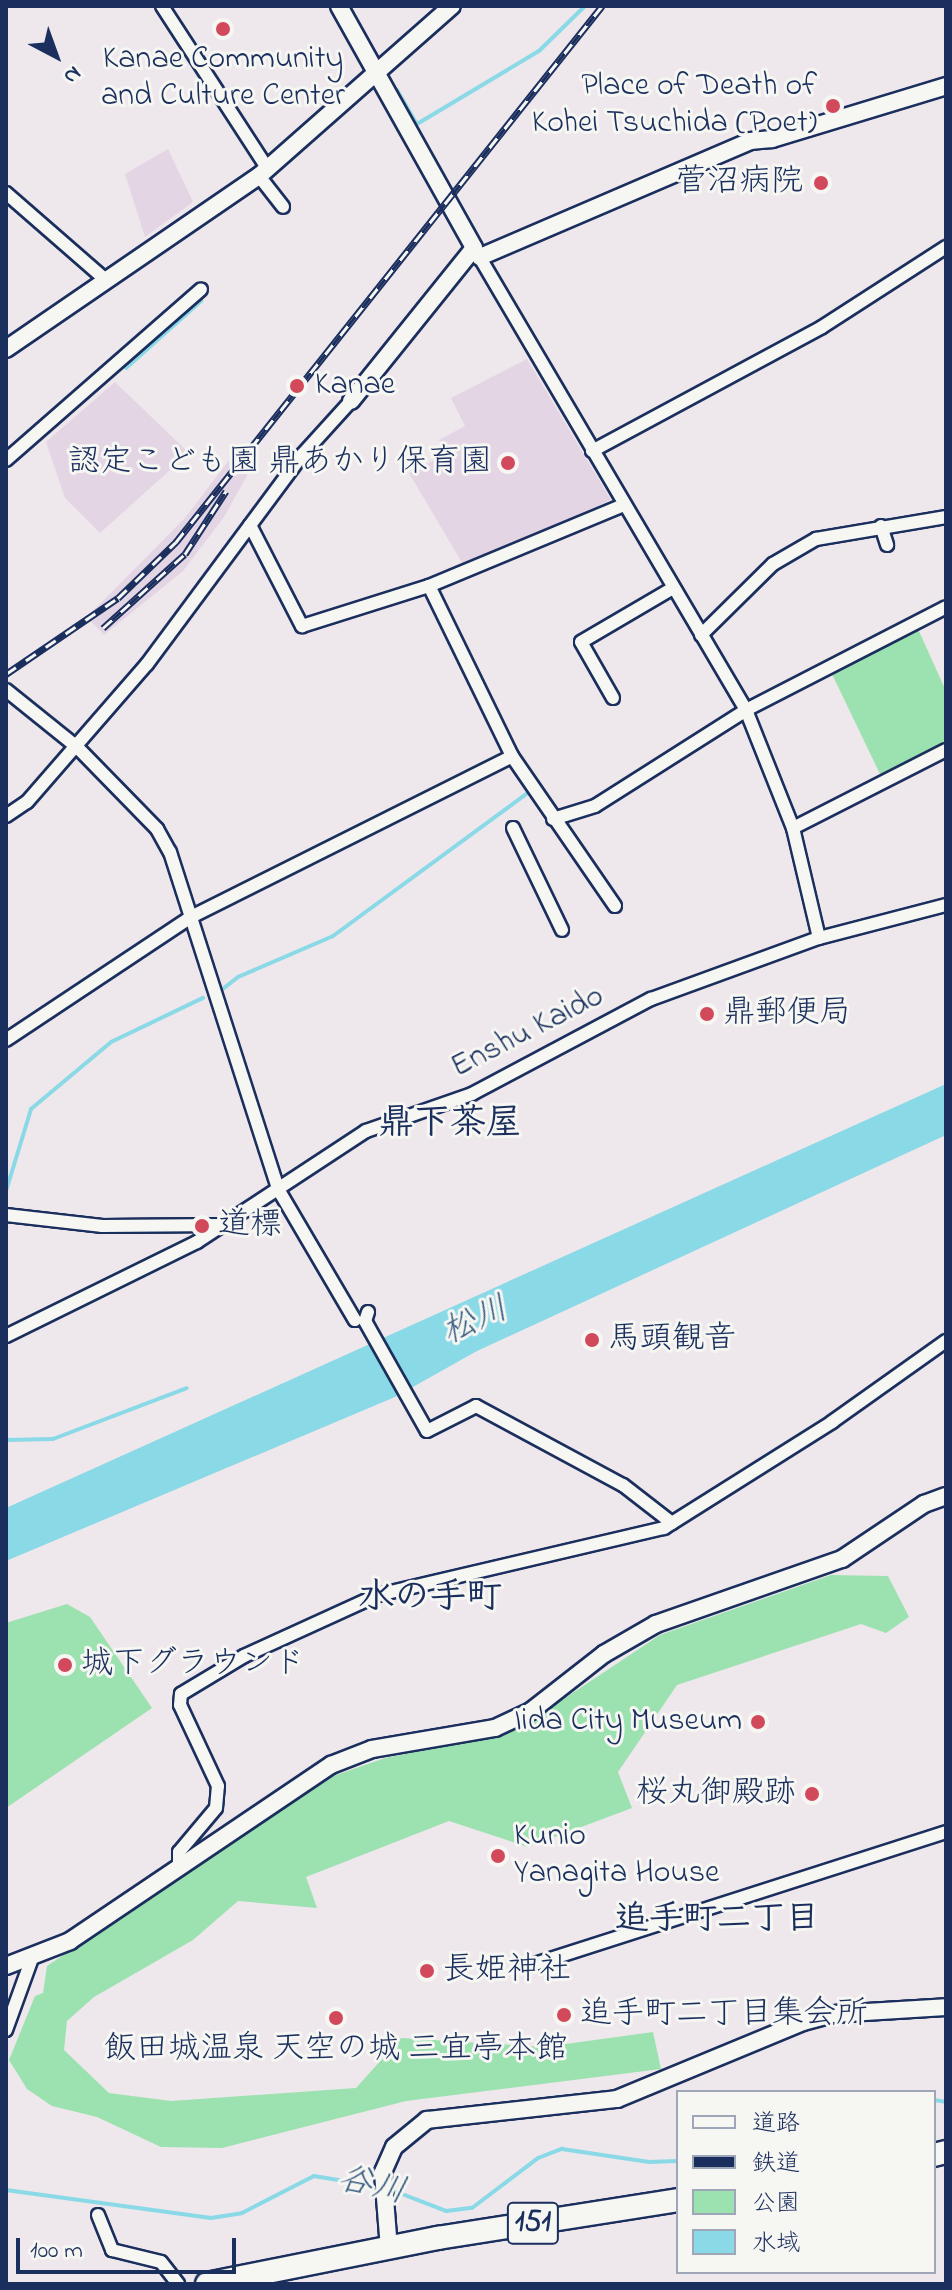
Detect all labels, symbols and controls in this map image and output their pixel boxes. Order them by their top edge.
north arrow [16,16,96,96]
marker: Kanae Community and Culture Center [214,20,232,38]
place label: Kanae Community and Culture Center [101,42,345,117]
text: N [56,57,88,91]
place label: Place of Death of Kohei Tsuchida (Poet) [532,69,817,144]
marker: Place of Death of Kohei Tsuchida (Poet) [824,97,842,115]
place label: 菅沼病院 [675,164,803,202]
marker: 菅沼病院 [810,172,832,194]
place label: Kanae [315,367,395,405]
marker: Kanae [286,375,308,397]
place label: 認定こども園 鼎あかり保育園 [68,444,492,482]
marker: 認定こども園 鼎あかり保育園 [499,454,517,472]
street label: Enshu Kaido [445,978,611,1088]
place label: 鼎郵便局 [723,995,851,1033]
marker: 鼎郵便局 [698,1005,716,1023]
district label: 鼎下茶屋 [378,1103,522,1147]
place label: 道標 [218,1207,282,1245]
marker: 道標 [193,1217,211,1235]
water label: 松川 [437,1290,515,1354]
place label: 馬頭観音 [608,1321,736,1359]
marker: 馬頭観音 [583,1331,601,1349]
district label: 水の手町 [358,1577,502,1621]
place label: 城下グラウンド [81,1646,305,1684]
marker: 城下グラウンド [56,1656,74,1674]
place label: Iida City Museum [514,1703,742,1741]
marker: Iida City Museum [749,1713,767,1731]
place label: 桜丸御殿跡 [636,1775,796,1813]
marker: 桜丸御殿跡 [803,1785,821,1803]
place label: Kunio Yanagita House [514,1819,719,1894]
marker: Kunio Yanagita House [489,1847,507,1865]
district label: 追手町二丁目 [615,1901,819,1941]
place label: 長姫神社 [443,1952,571,1990]
marker: 長姫神社 [418,1962,436,1980]
place label: 追手町二丁目集会所 [580,1996,868,2034]
marker: 追手町二丁目集会所 [555,2006,573,2024]
marker: 飯田城温泉 天空の城 三宜亭本館 [327,2009,345,2027]
place label: 飯田城温泉 天空の城 三宜亭本館 [104,2031,568,2069]
legend [676,2090,936,2274]
text: 道路 [752,2107,800,2142]
text: 鉄道 [752,2147,800,2182]
water label: 谷川 [334,2159,410,2215]
text: 公園 [752,2187,800,2222]
road number: 151 [505,2197,561,2249]
scale bar [20,2222,240,2272]
text: 水域 [752,2227,800,2262]
text: 100 m [30,2234,83,2269]

